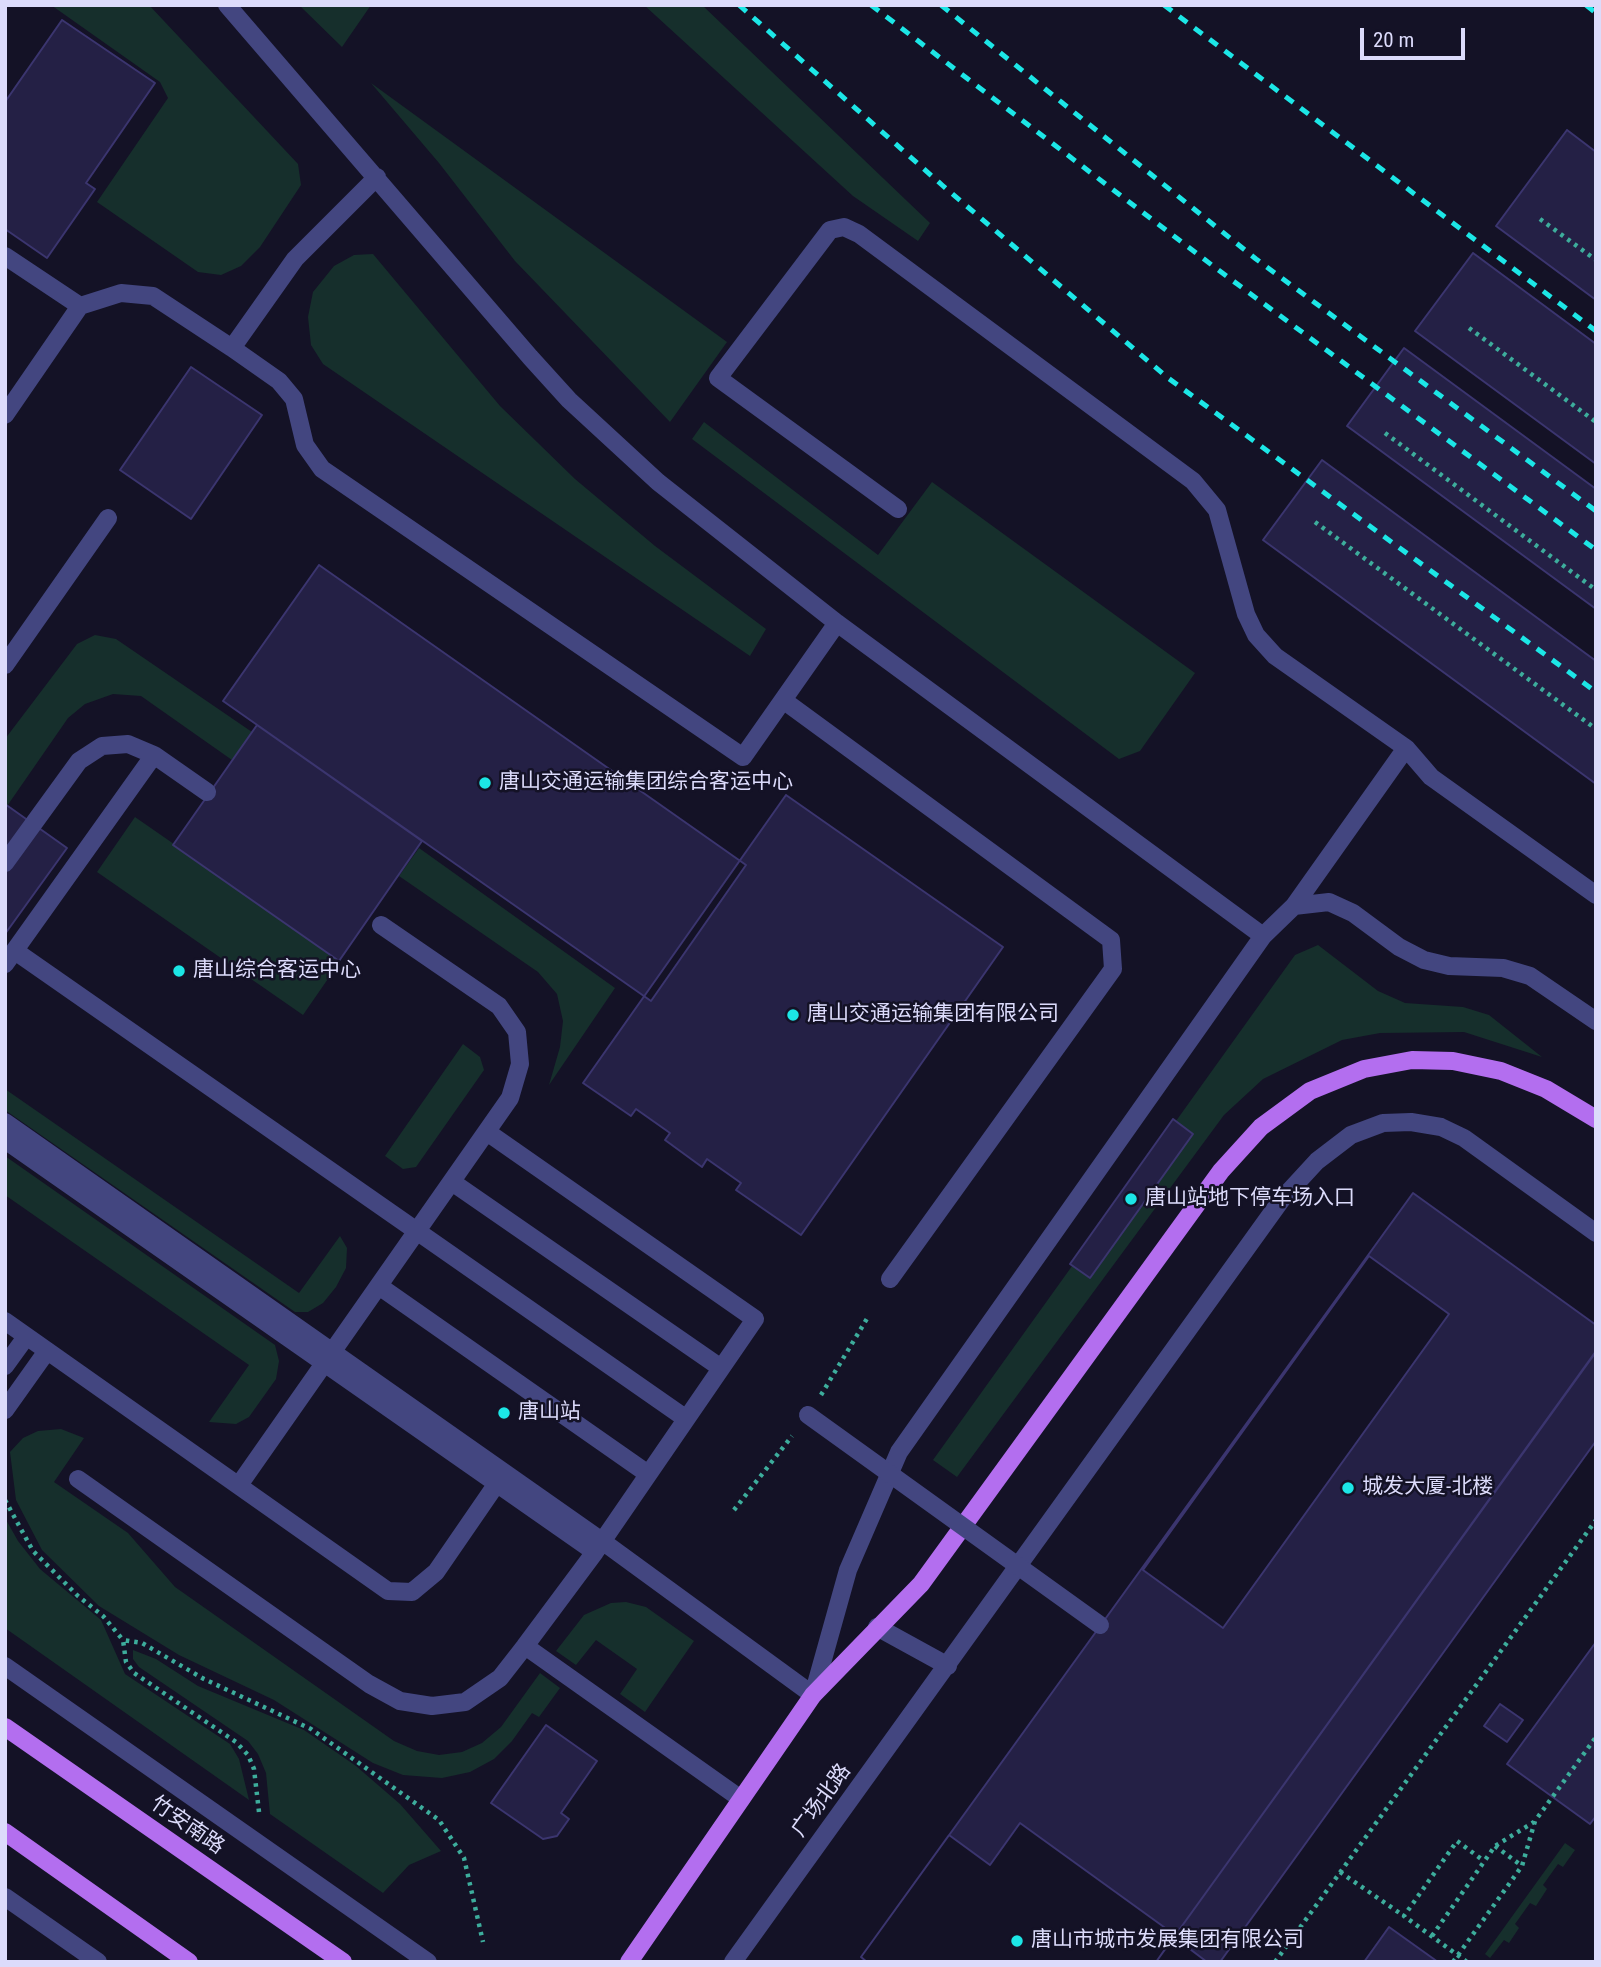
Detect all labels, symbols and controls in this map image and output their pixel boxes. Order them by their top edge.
scale bar [1363,14,1468,58]
text: 20 m [1373,28,1414,52]
place label: 唐山交通运输集团综合客运中心 [499,770,793,796]
marker: 唐山交通运输集团综合客运中心 [477,775,493,791]
place label: 唐山综合客运中心 [193,958,361,984]
marker: 唐山综合客运中心 [171,963,187,979]
place label: 唐山交通运输集团有限公司 [807,1002,1059,1028]
marker: 唐山交通运输集团有限公司 [785,1007,801,1023]
place label: 唐山站地下停车场入口 [1145,1186,1355,1212]
marker: 唐山站地下停车场入口 [1123,1191,1139,1207]
place label: 唐山站 [518,1400,581,1426]
marker: 唐山站 [496,1405,512,1421]
place label: 城发大厦-北楼 [1362,1475,1493,1501]
marker: 城发大厦-北楼 [1340,1480,1356,1496]
street label: 广场北路 [787,1760,857,1842]
street label: 竹安南路 [145,1792,229,1860]
place label: 唐山市城市发展集团有限公司 [1031,1928,1304,1954]
marker: 唐山市城市发展集团有限公司 [1009,1933,1025,1949]

